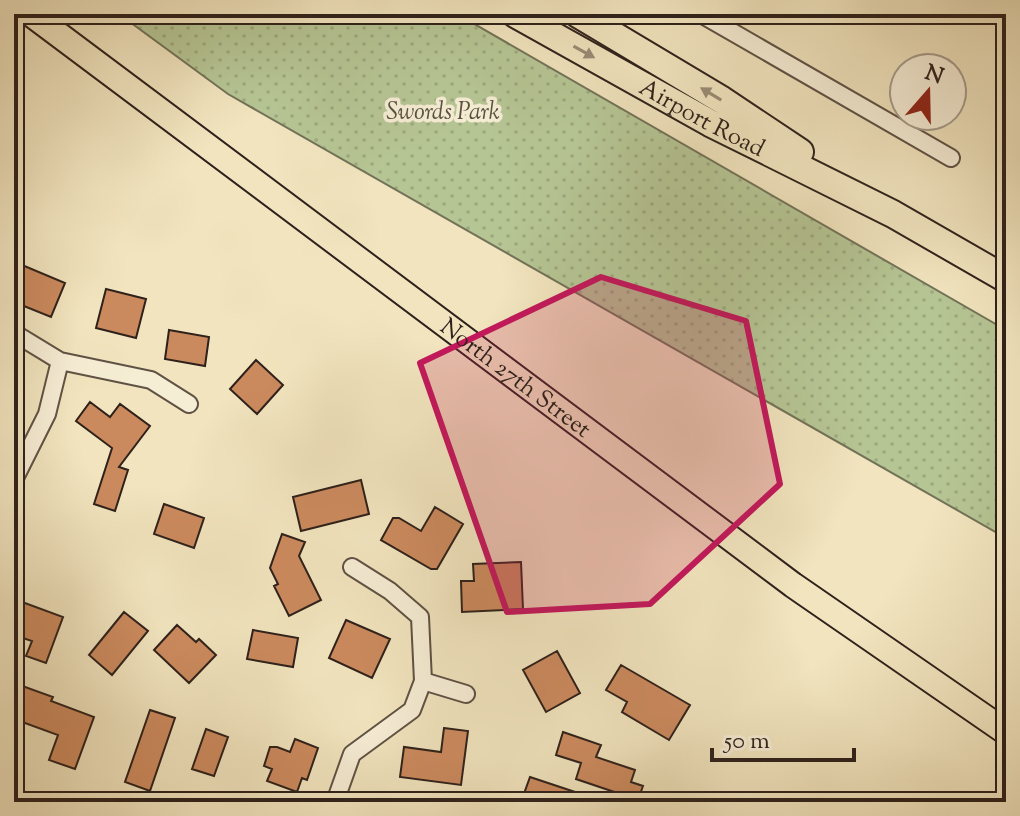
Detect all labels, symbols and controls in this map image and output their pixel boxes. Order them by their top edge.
one-way arrow [572,45,595,59]
north arrow [888,52,968,132]
text: N [920,58,948,94]
street label: Airport Road [632,72,770,167]
one-way arrow [700,87,722,101]
park label: Swords Park [386,96,500,130]
street label: North 27th Street [432,311,597,447]
scale bar [712,712,854,762]
text: 50 m [722,725,770,759]

